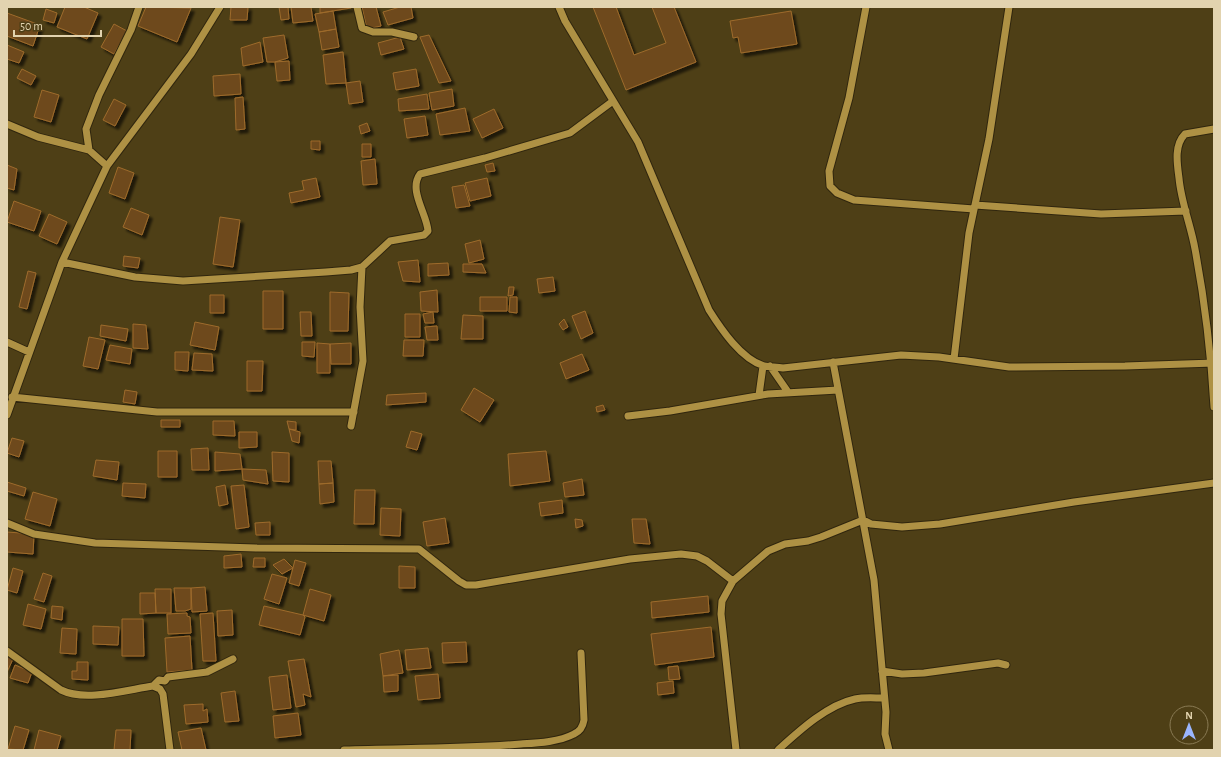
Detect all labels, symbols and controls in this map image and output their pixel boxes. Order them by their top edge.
scale bar [14,12,101,38]
text: 50 m [20,20,43,32]
north arrow [1169,705,1209,745]
text: N [1185,710,1193,721]

